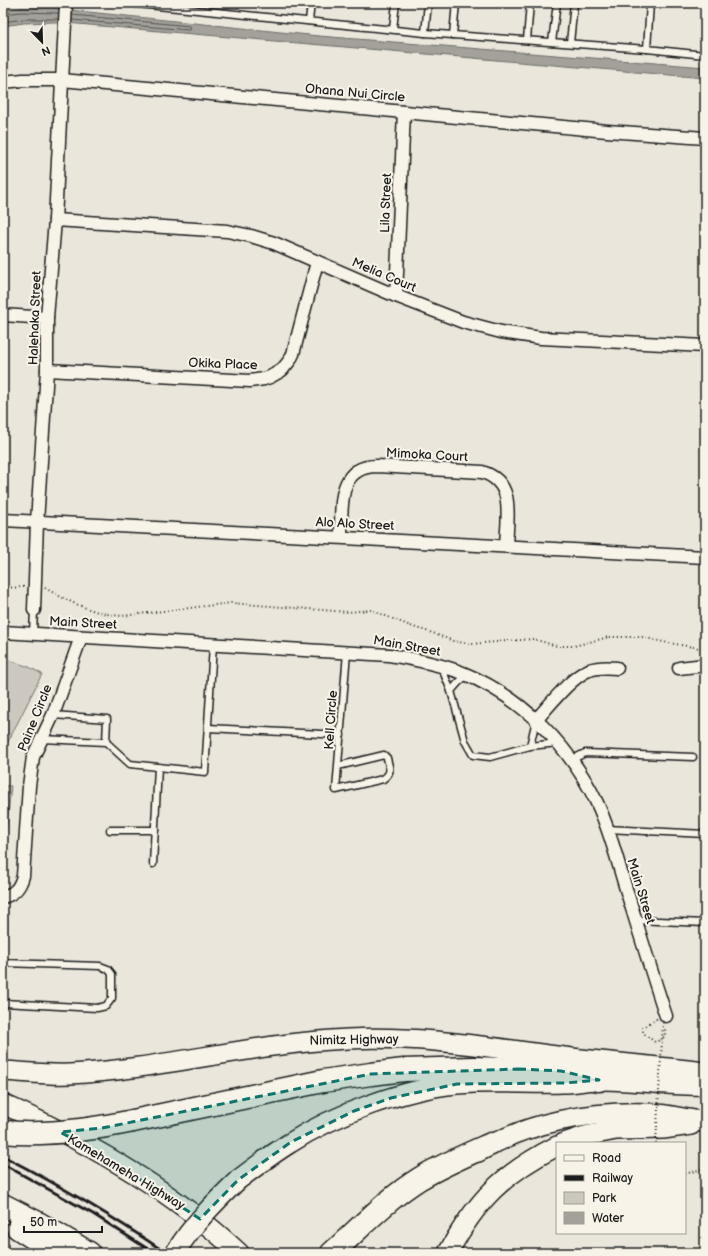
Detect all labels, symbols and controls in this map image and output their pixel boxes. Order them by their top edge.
north arrow [22,22,62,62]
text: N [39,43,52,58]
street label: Ohana Nui Circle [304,81,406,105]
street label: Lila Street [377,173,395,233]
street label: Melia Court [349,254,419,296]
street label: Halehaka Street [25,271,45,365]
street label: Okika Place [188,355,258,373]
street label: Mimoka Court [386,445,468,465]
street label: Alo Alo Street [315,514,395,534]
street label: Main Street [49,613,117,633]
street label: Main Street [372,632,442,660]
street label: Paine Circle [14,682,56,754]
street label: Kell Circle [321,690,341,750]
street label: Main Street [623,856,659,926]
street label: Nimitz Highway [309,1031,399,1049]
street label: Kamehameha Highway [64,1131,188,1213]
legend [556,1142,686,1234]
text: Road [592,1151,621,1166]
text: Railway [592,1171,634,1186]
text: Park [592,1191,616,1206]
scale bar [24,1208,102,1234]
text: Water [592,1211,624,1226]
text: 50 m [30,1215,57,1230]

